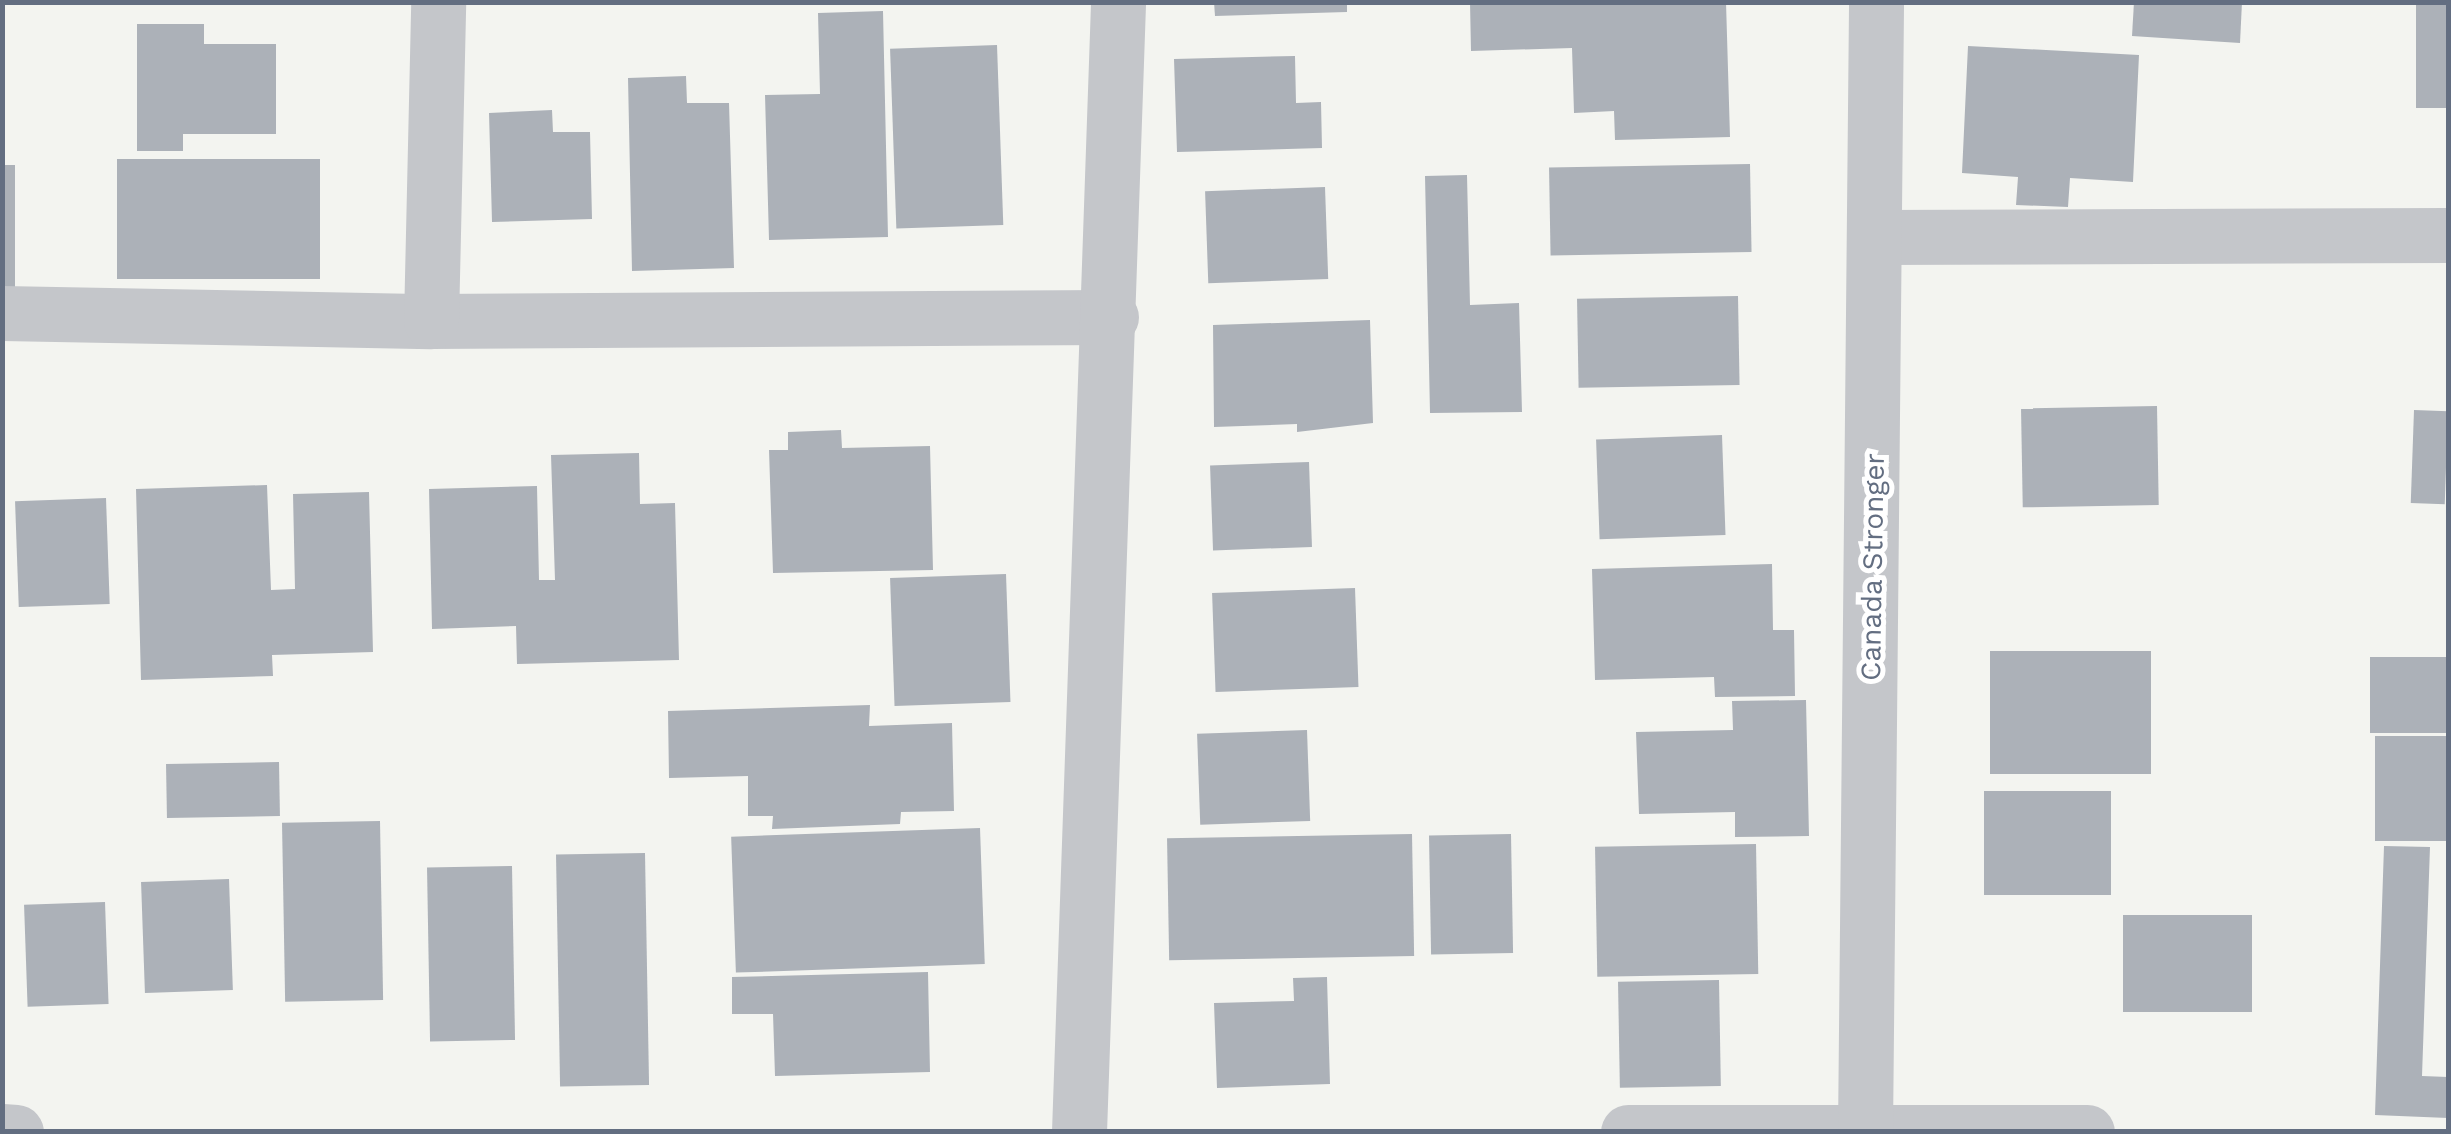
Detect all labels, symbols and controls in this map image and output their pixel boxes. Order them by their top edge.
street label: Canada Stronger [1854,452,1892,682]

